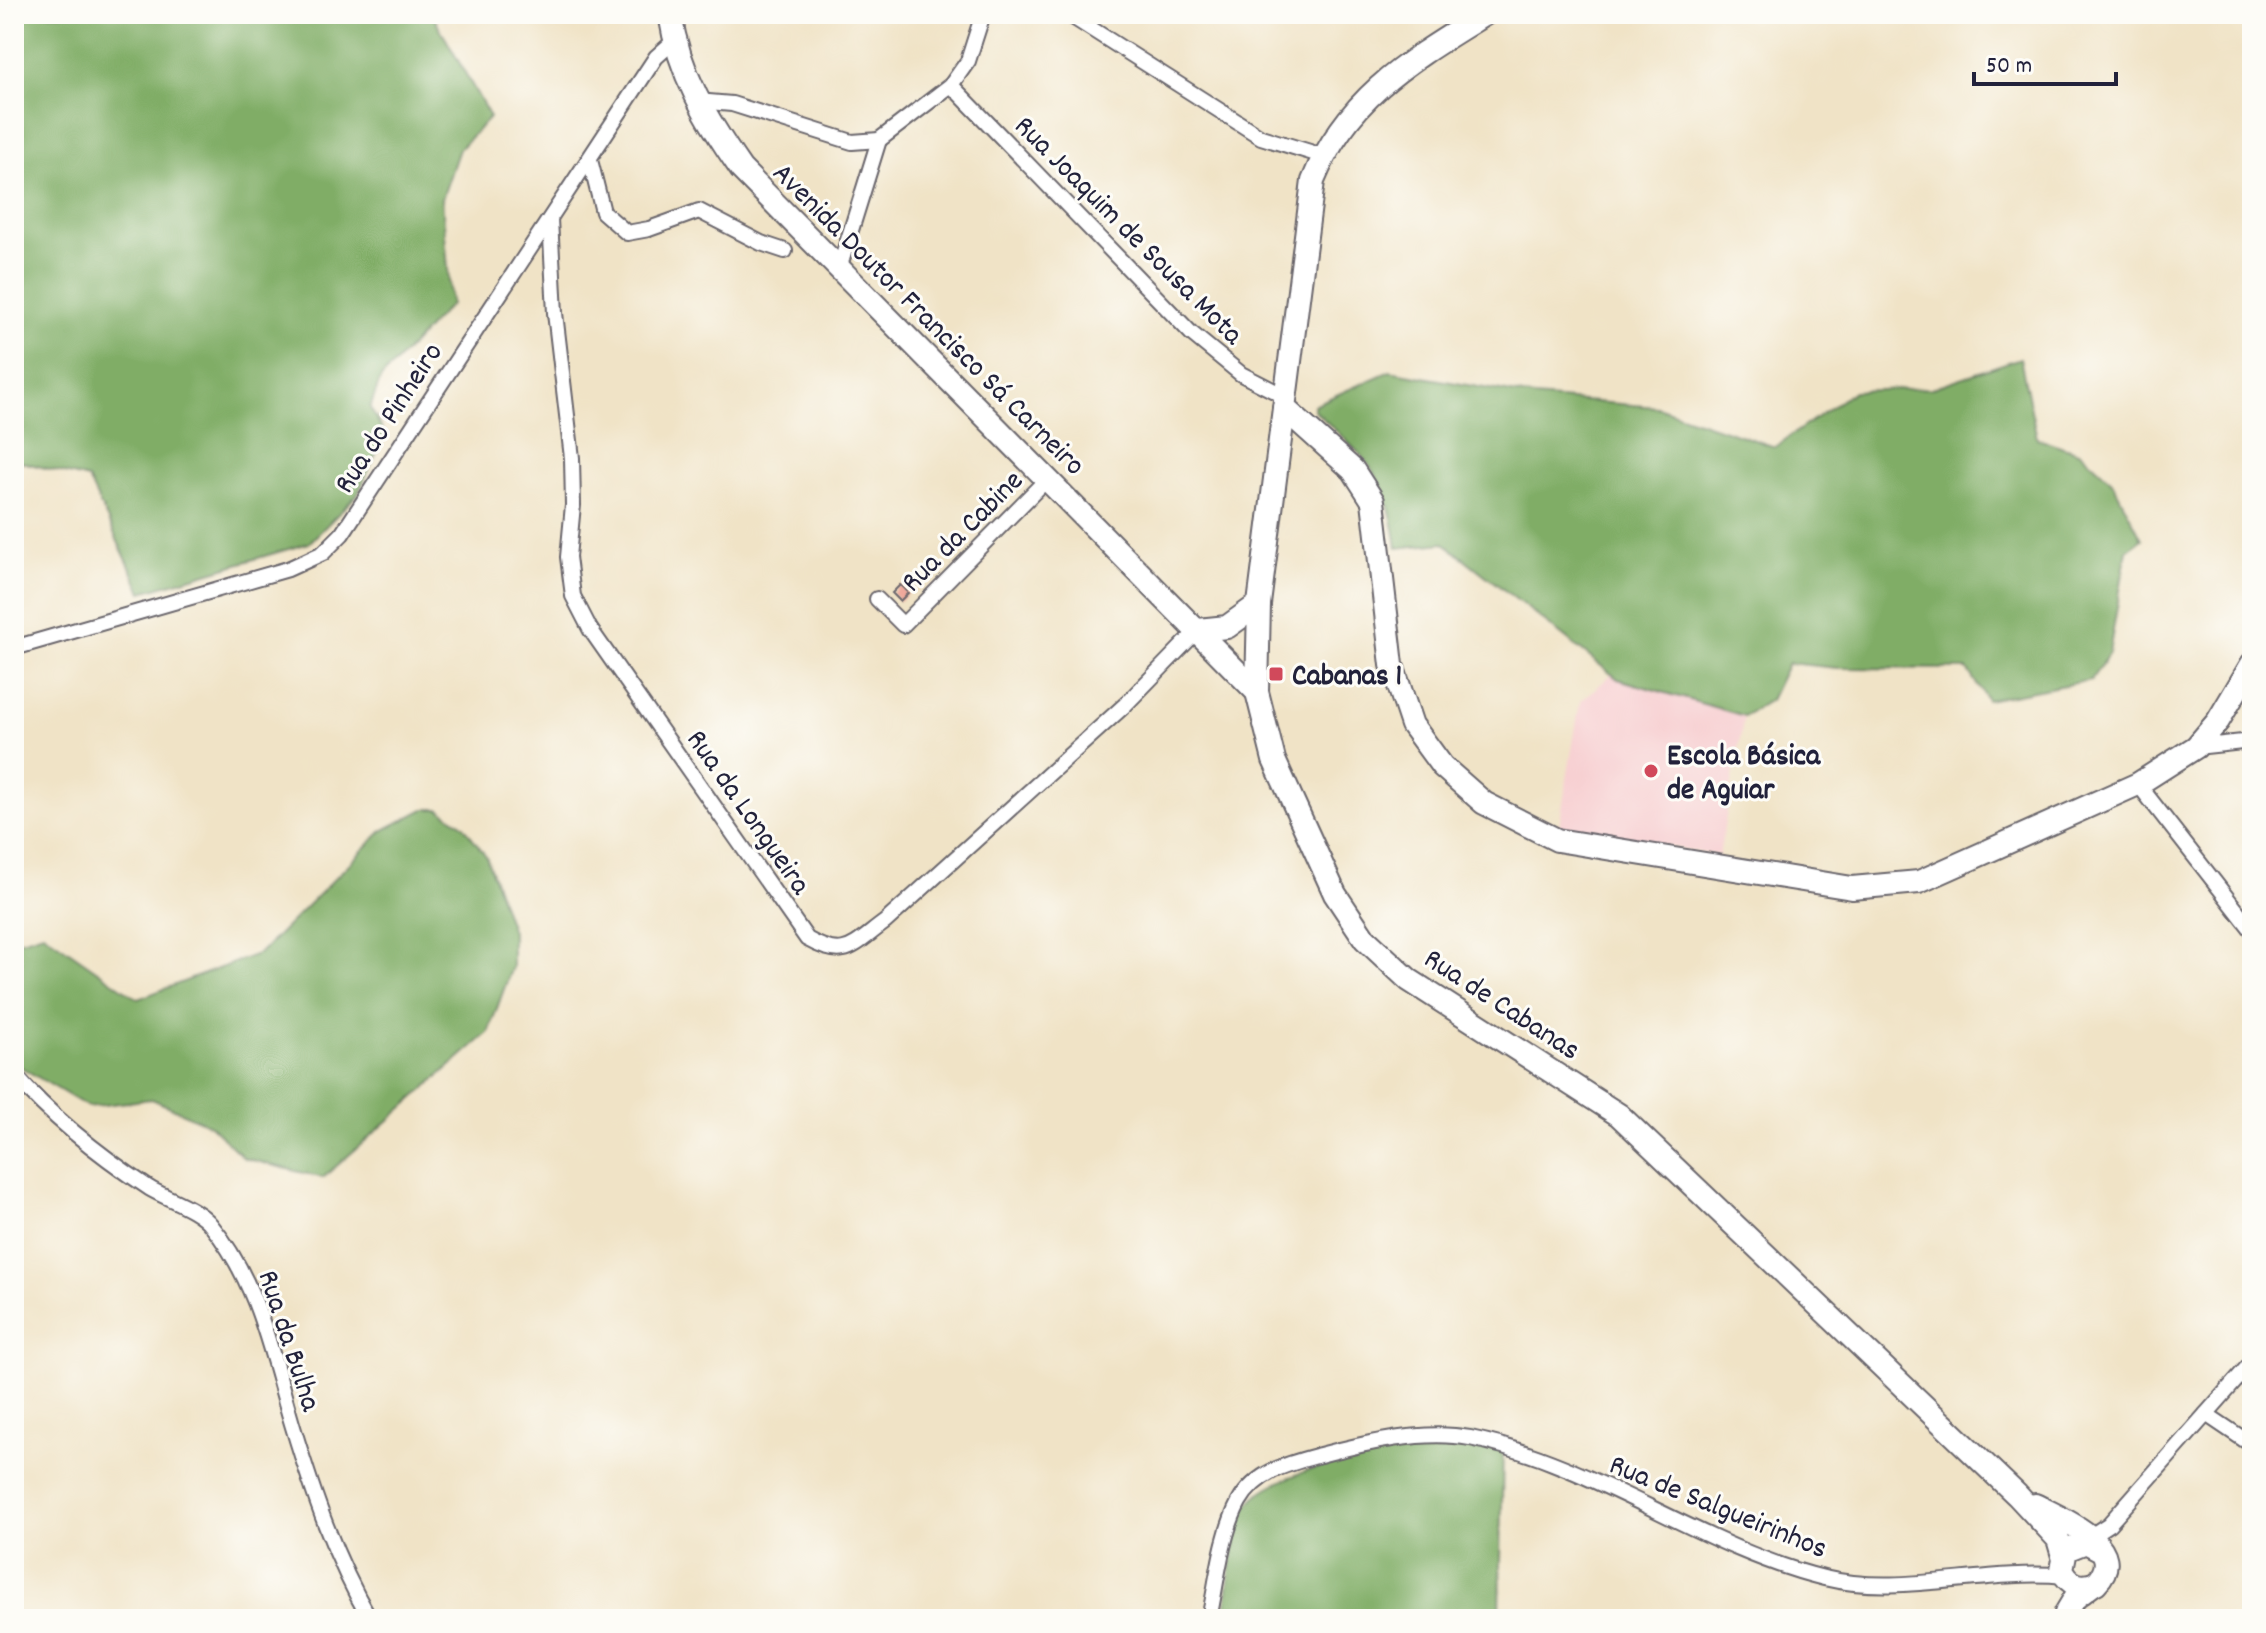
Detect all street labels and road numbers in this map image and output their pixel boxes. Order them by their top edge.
street label: Rua Joaquim de Sousa Mota [1002,108,1252,357]
street label: Avenida Doutor Francisco Sá Carneiro [760,155,1093,488]
street label: Rua do Pinheiro [326,335,456,504]
street label: Rua da Cabine [893,462,1035,604]
street label: Rua da Longueira [673,722,820,906]
street label: Rua de Cabanas [1414,940,1587,1074]
street label: Rua da Bulha [244,1266,330,1418]
street label: Rua de Salgueirinhos [1602,1446,1833,1573]

